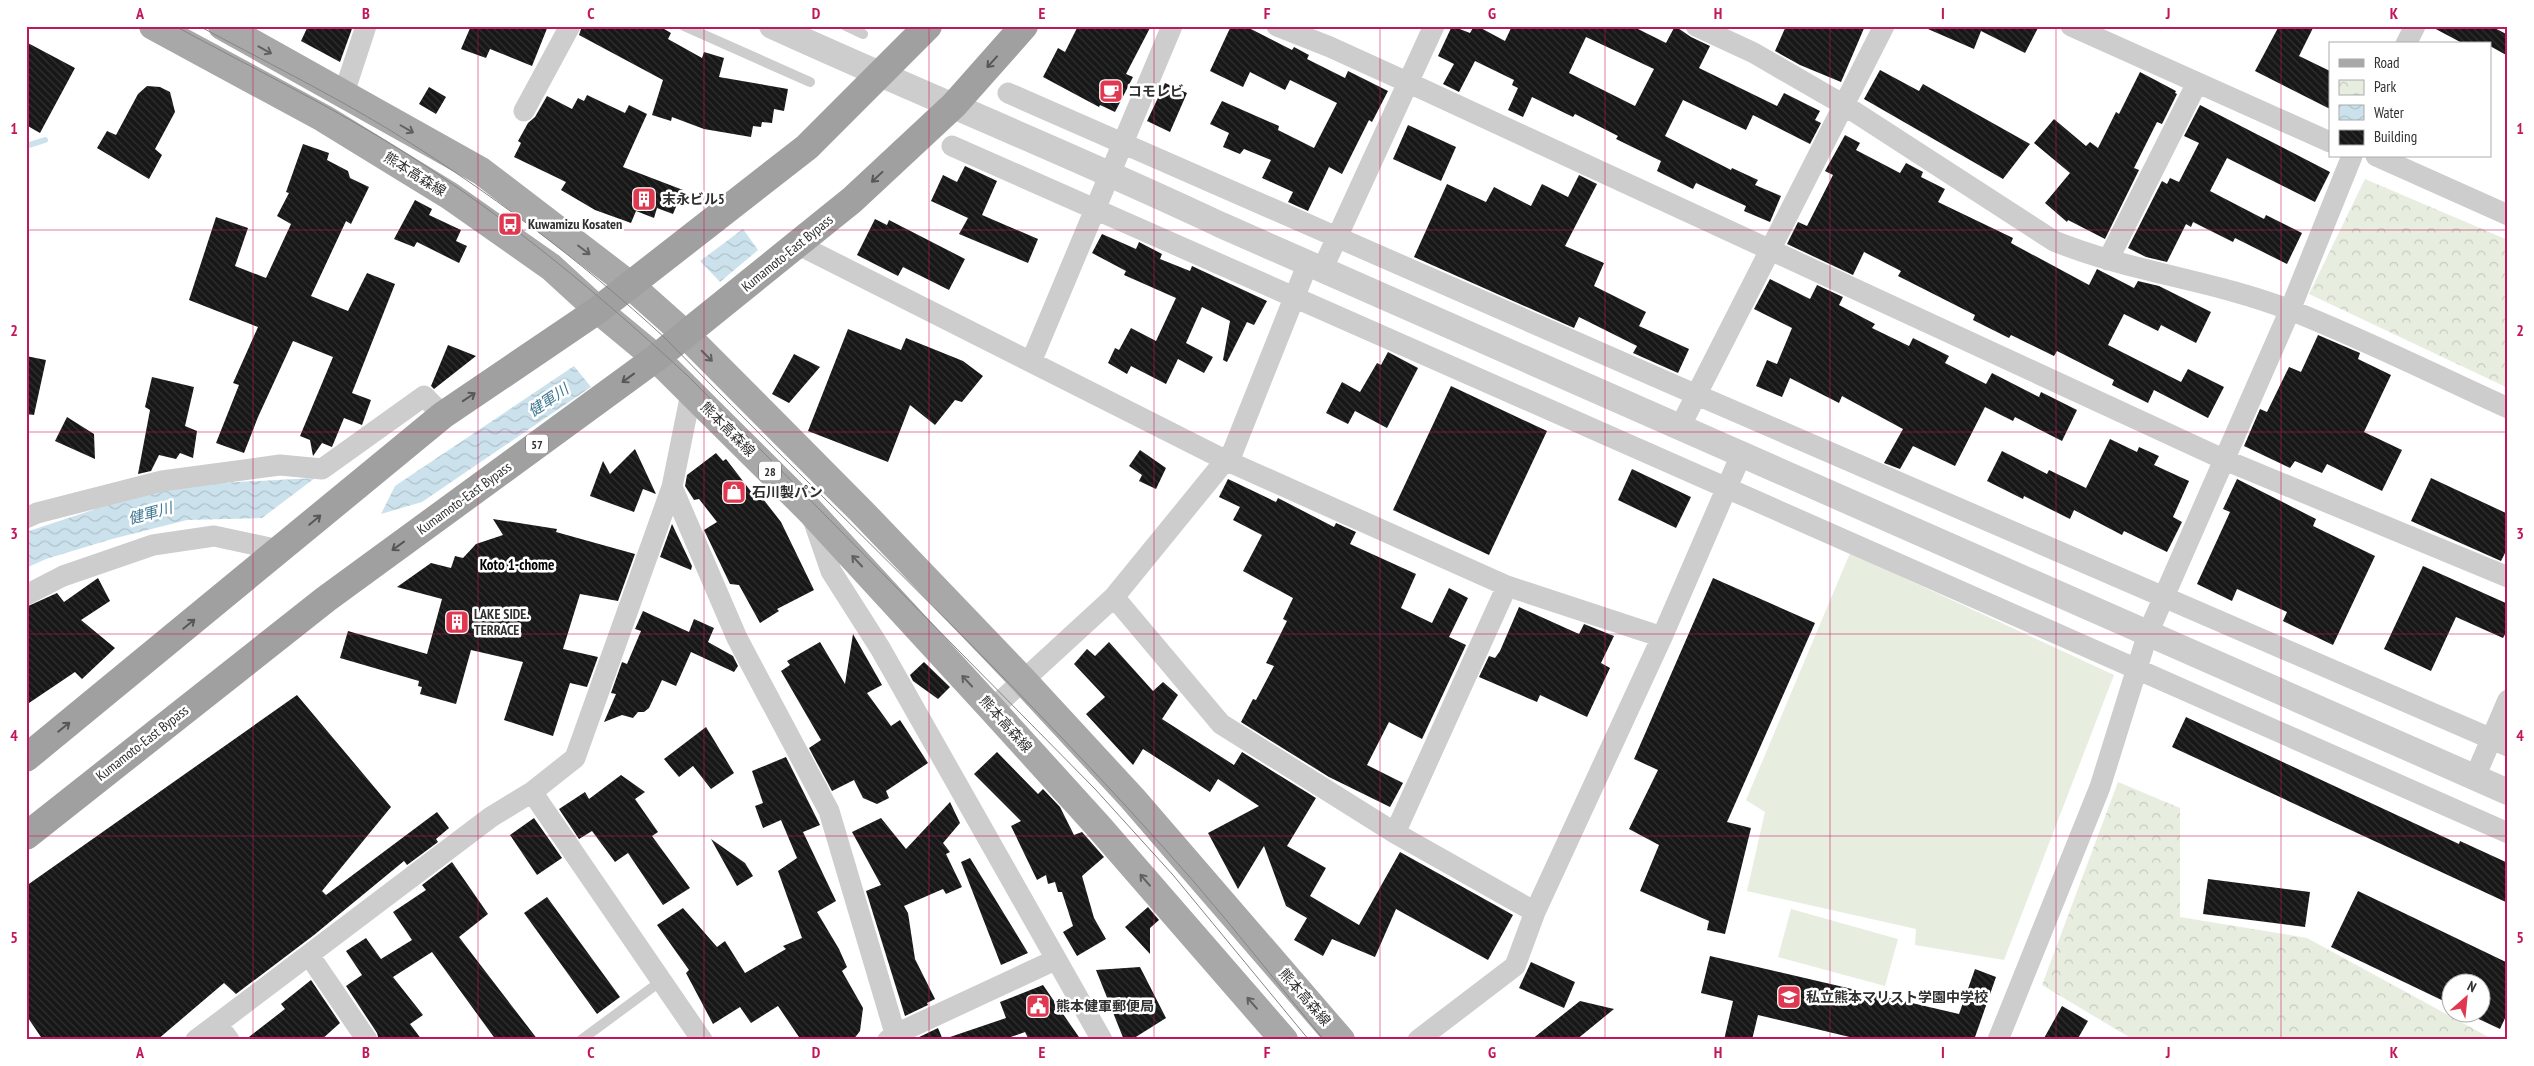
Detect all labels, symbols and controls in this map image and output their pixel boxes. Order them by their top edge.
text: A [135,3,145,23]
text: B [362,3,370,23]
text: C [587,3,595,23]
text: D [812,3,821,23]
text: E [1039,3,1046,23]
text: F [1264,3,1271,23]
text: G [1488,3,1496,23]
text: H [1714,3,1722,23]
text: I [1941,3,1945,23]
text: J [2165,3,2170,23]
text: K [2390,3,2399,23]
legend [2329,42,2492,158]
one-way arrow [257,45,272,55]
text: Road [2374,53,2400,72]
one-way arrow [986,56,998,69]
text: Park [2374,77,2396,96]
cafe icon: コモレビ [1098,78,1124,104]
place label: コモレビ [1128,82,1184,100]
text: Water [2374,103,2405,122]
text: 1 [10,118,18,138]
text: 1 [2516,118,2524,138]
one-way arrow [399,124,414,134]
text: Building [2374,127,2417,146]
street label: 熊本高森線 [381,148,449,200]
one-way arrow [870,171,883,183]
building icon: 末永ビル5 [631,186,657,212]
place label: 末永ビル5 [662,190,725,208]
street label: Kumamoto-East Bypass [738,210,837,295]
bus stop icon: Kuwamizu Kosaten [497,211,523,237]
place label: Kuwamizu Kosaten [528,215,622,233]
one-way arrow [577,244,590,255]
text: 2 [10,320,18,340]
text: 2 [2516,320,2524,340]
one-way arrow [701,349,713,362]
one-way arrow [621,373,635,383]
water label: 健軍川 [524,378,574,420]
one-way arrow [462,392,476,402]
street label: 熊本高森線 [697,398,759,460]
road number: 57 [526,434,548,454]
street label: Kumamoto-East Bypass [413,457,515,538]
road number: 28 [759,462,781,481]
shop icon: 石川製パン [721,479,747,505]
place label: 石川製パン [752,483,823,501]
water label: 健軍川 [126,497,176,528]
one-way arrow [308,515,321,526]
text: 3 [10,523,18,543]
text: 3 [2516,523,2524,543]
one-way arrow [391,541,405,551]
district label: Koto 1-chome [480,555,554,574]
one-way arrow [851,555,862,568]
place label: LAKE SIDE. TERRACE [474,605,529,639]
building icon: LAKE SIDE. TERRACE [444,609,470,635]
one-way arrow [183,618,196,629]
one-way arrow [961,674,973,687]
street label: 熊本高森線 [976,692,1036,756]
street label: Kumamoto-East Bypass [92,701,192,785]
one-way arrow [57,722,70,733]
text: 4 [10,725,18,745]
text: 4 [2516,725,2524,745]
one-way arrow [1140,874,1151,887]
text: 5 [10,927,18,947]
text: 5 [2516,927,2524,947]
street label: 熊本高森線 [1275,965,1335,1029]
north arrow [2442,974,2492,1024]
text: N [2464,977,2479,996]
school or university icon: 私立熊本マリスト学園中学校 [1776,984,1802,1010]
place label: 私立熊本マリスト学園中学校 [1806,988,1988,1006]
public building icon: 熊本健軍郵便局 [1025,993,1051,1019]
place label: 熊本健軍郵便局 [1056,997,1154,1015]
one-way arrow [1246,997,1257,1010]
text: A [135,1042,145,1062]
text: B [362,1042,370,1062]
text: C [587,1042,595,1062]
text: D [812,1042,821,1062]
text: E [1039,1042,1046,1062]
text: F [1264,1042,1271,1062]
text: G [1488,1042,1496,1062]
text: H [1714,1042,1722,1062]
text: I [1941,1042,1945,1062]
text: J [2165,1042,2170,1062]
text: K [2390,1042,2399,1062]

